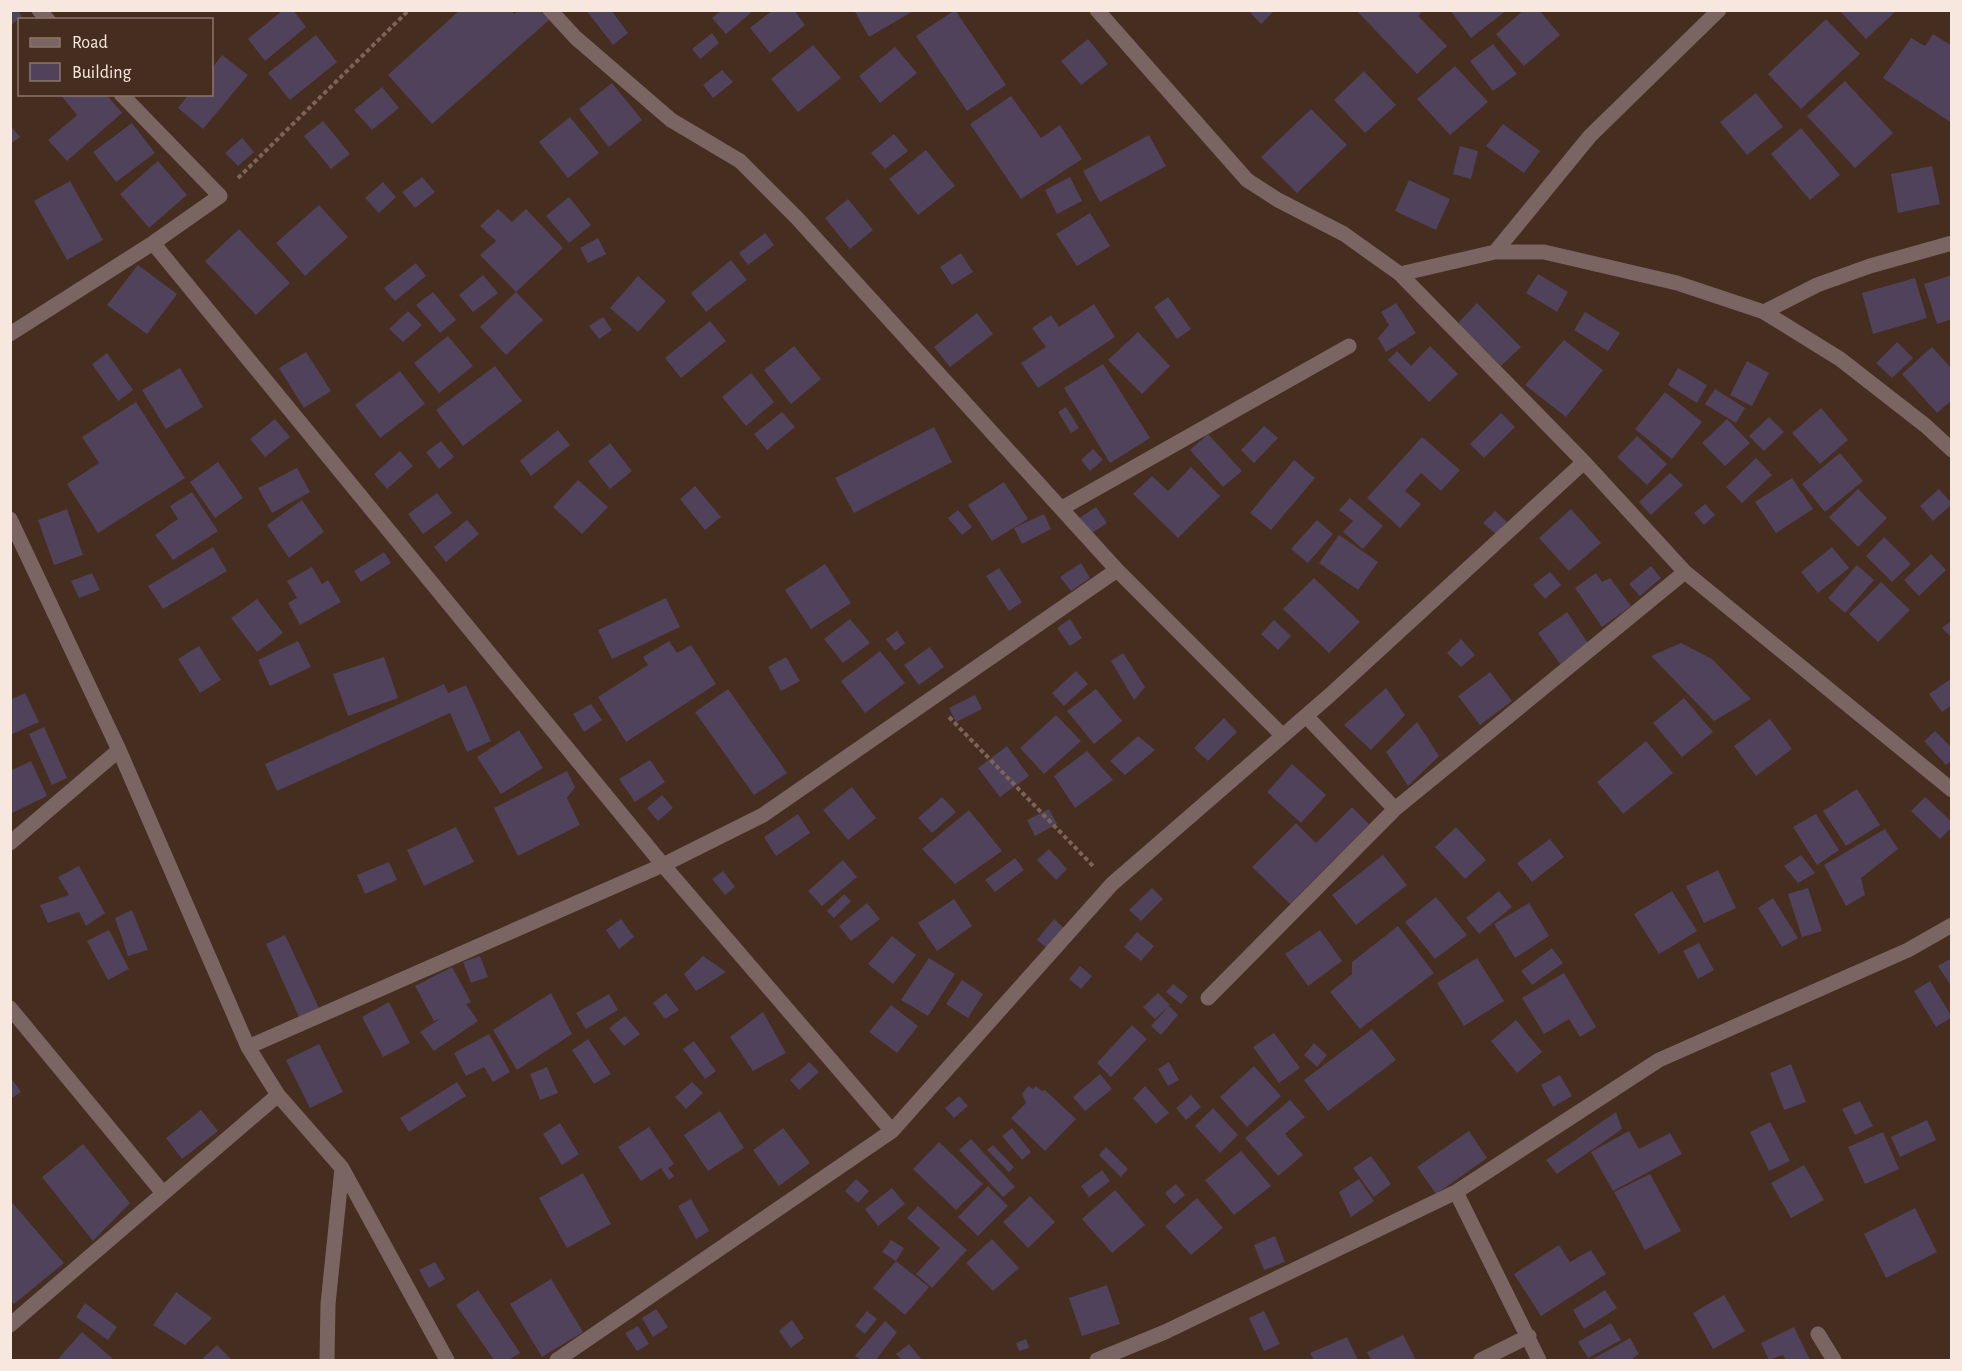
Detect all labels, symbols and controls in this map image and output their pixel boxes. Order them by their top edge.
legend [18,18,213,96]
text: Road [72,34,108,52]
text: Building [72,64,132,82]

